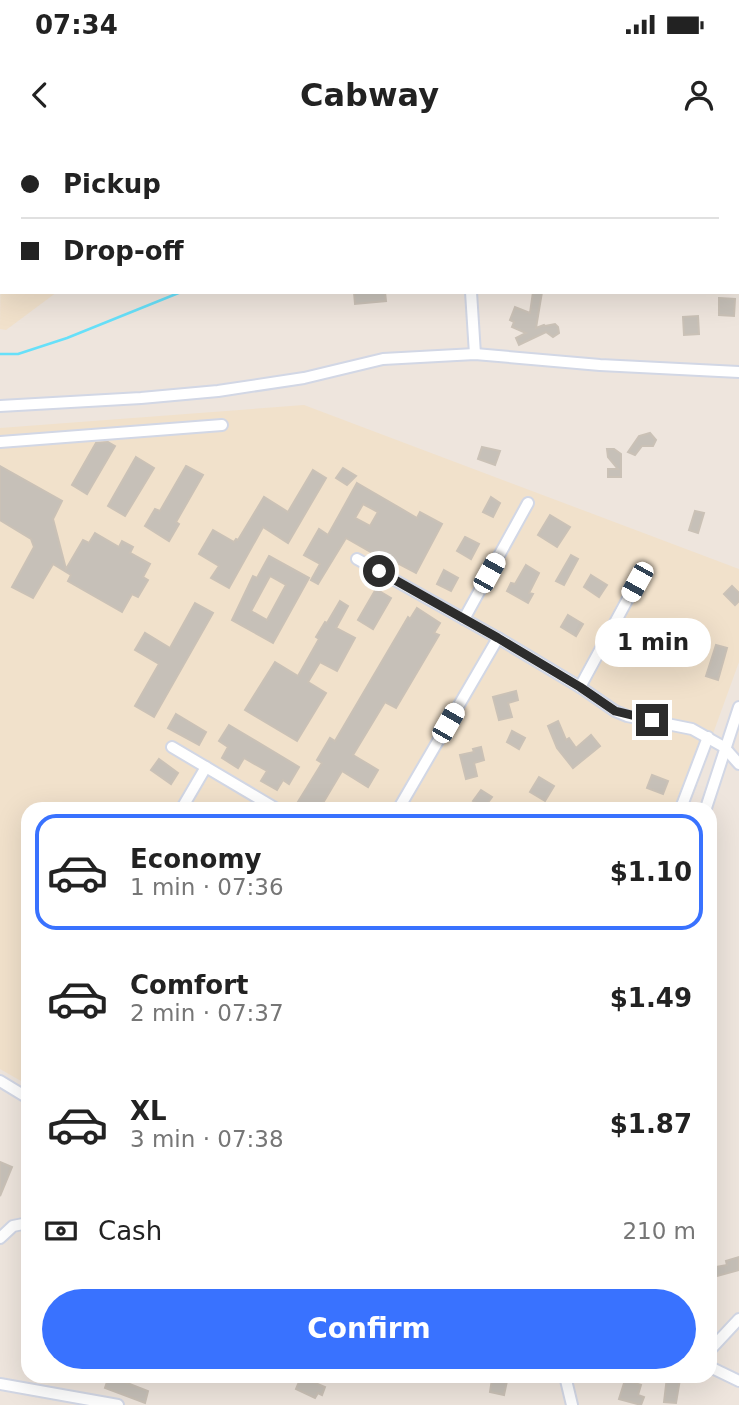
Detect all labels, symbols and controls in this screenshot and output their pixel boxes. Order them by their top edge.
text: 07:34 [35,10,118,40]
icon: back [21,76,59,114]
text: Cabway [300,76,439,114]
icon: person [680,76,718,114]
text: Pickup [63,169,161,199]
text: Drop-off [63,236,184,266]
car [470,550,509,596]
route start [363,555,395,587]
car [618,559,657,605]
callout: 1 min [594,618,710,668]
text: 1 min [617,629,689,655]
car [429,700,468,746]
route end [636,704,668,736]
icon: car [46,841,109,904]
text: Economy [130,844,261,874]
text: $1.10 [610,857,692,887]
text: 1 min · 07:36 [130,874,284,900]
icon: car [46,967,109,1030]
text: Comfort [130,970,248,1000]
text: $1.49 [610,983,692,1013]
text: 2 min · 07:37 [130,1000,284,1026]
icon: car [46,1093,109,1156]
text: XL [130,1096,167,1126]
text: $1.87 [610,1109,692,1139]
text: 3 min · 07:38 [130,1126,284,1152]
icon: cash [42,1212,80,1250]
text: Cash [98,1216,162,1246]
text: 210 m [622,1218,696,1244]
button: Confirm [42,1289,696,1369]

